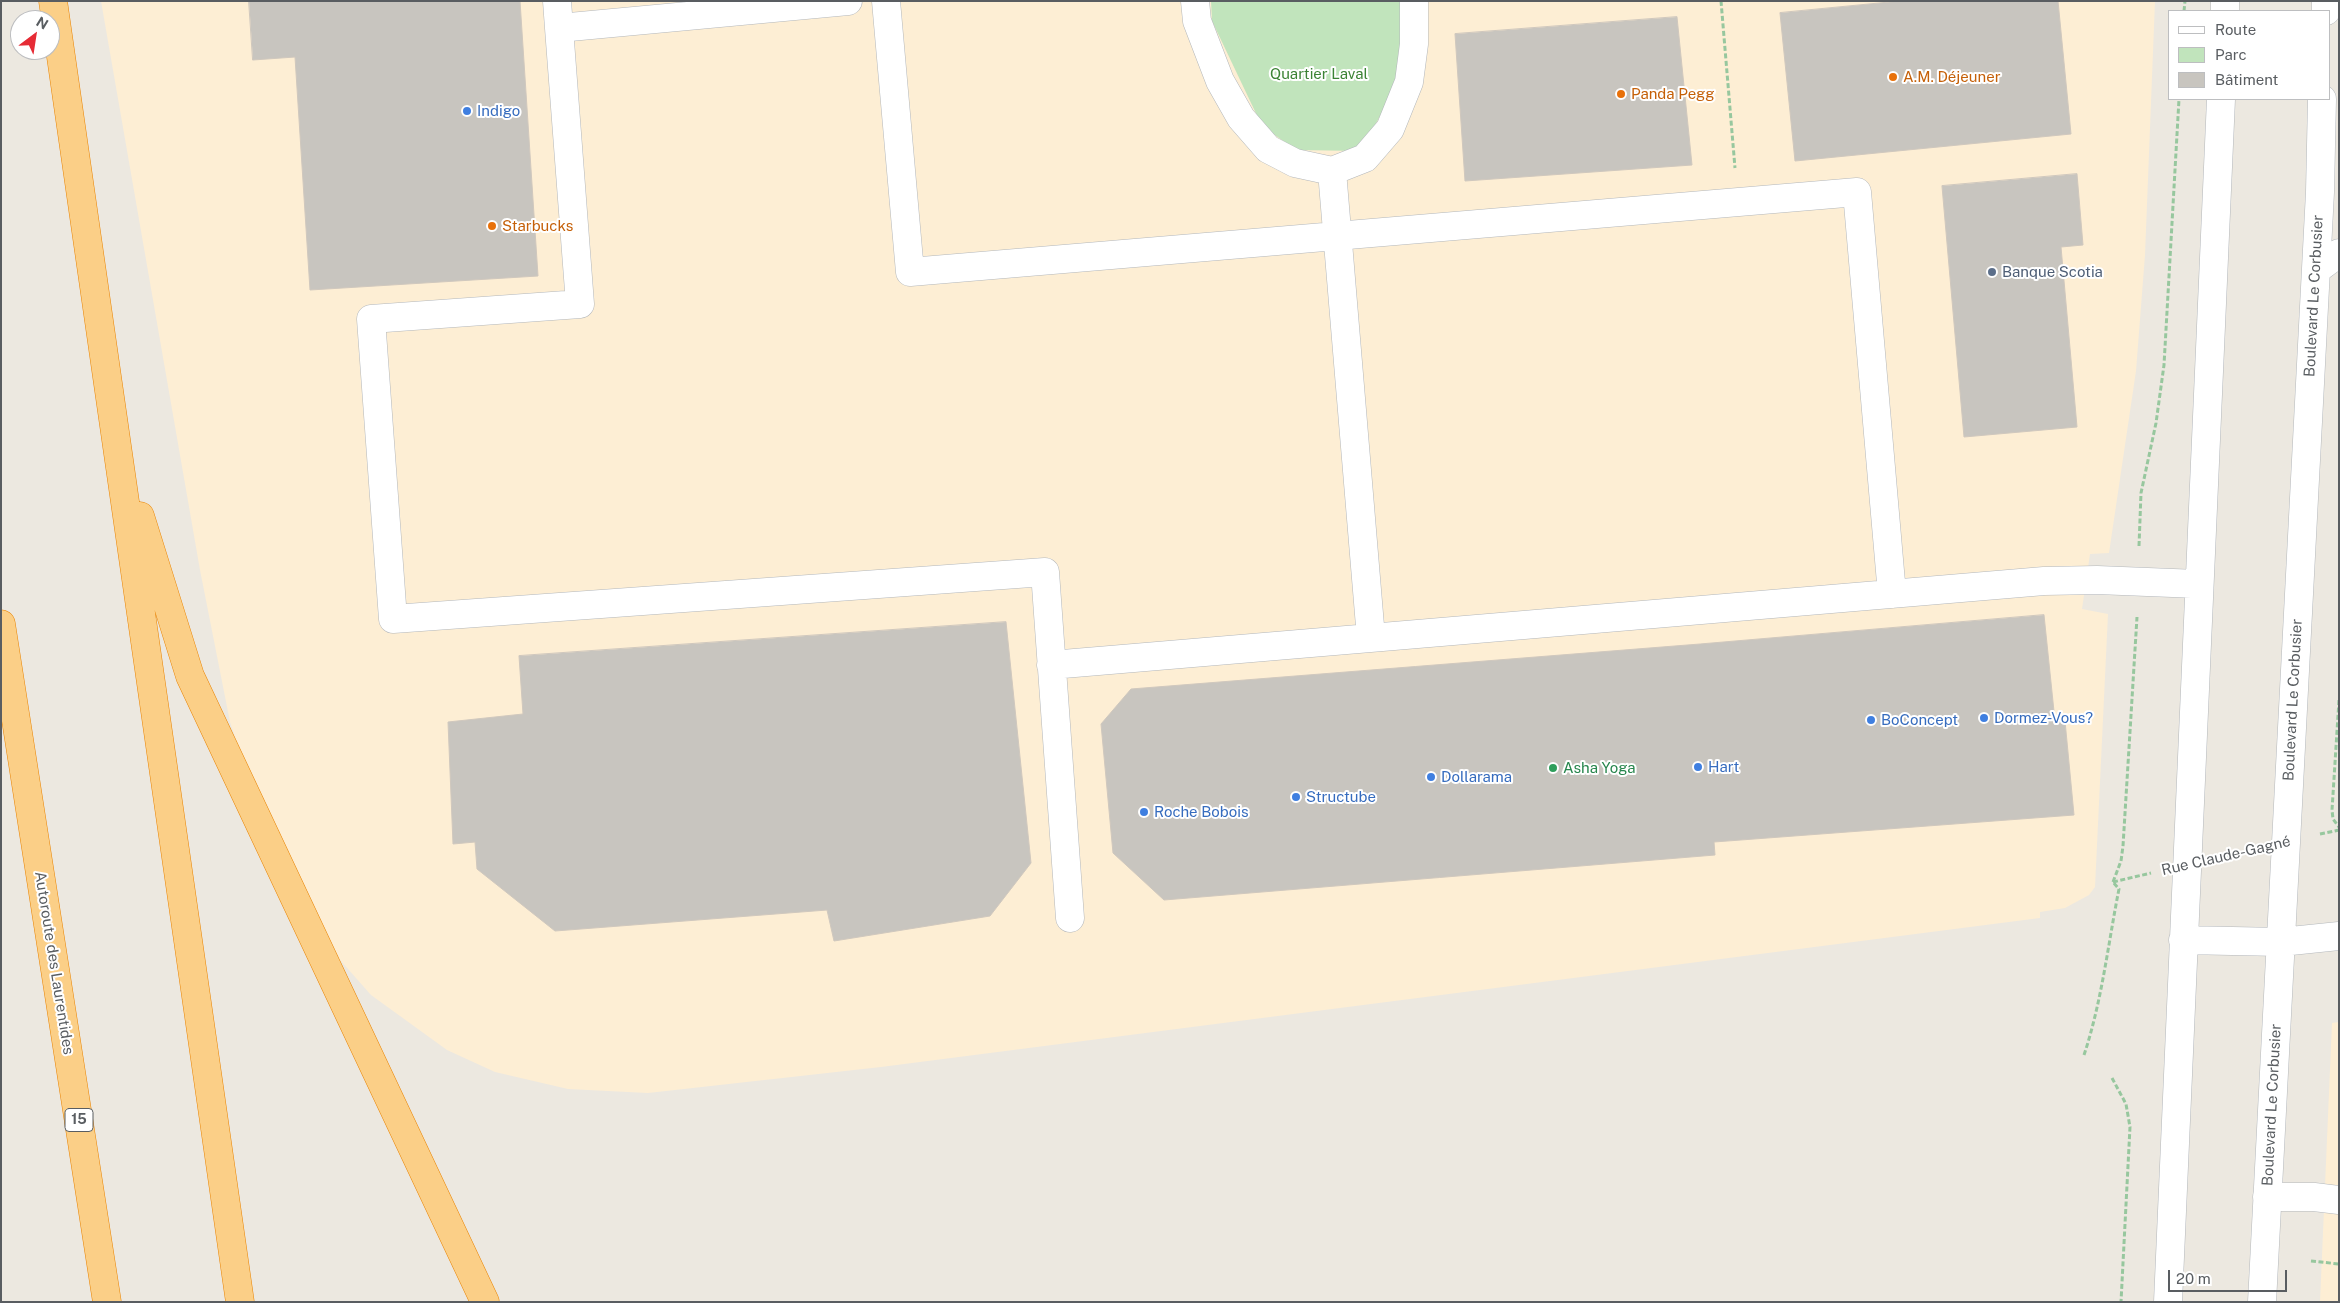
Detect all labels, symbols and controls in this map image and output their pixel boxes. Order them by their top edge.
north arrow [10,10,60,60]
legend [2168,10,2330,100]
text: N [33,13,51,33]
text: Route [2215,21,2256,38]
text: Parc [2215,46,2247,63]
park label: Quartier Laval [1270,65,1368,83]
place label: A.M. Déjeuner [1903,68,2001,86]
marker: A.M. Déjeuner [1887,71,1899,83]
text: Bâtiment [2215,71,2278,88]
place label: Panda Pegg [1631,85,1715,103]
marker: Panda Pegg [1615,88,1627,100]
place label: Indigo [477,102,520,120]
marker: Indigo [461,105,473,117]
street label: Boulevard Le Corbusier [2301,214,2327,378]
place label: Starbucks [502,217,573,235]
marker: Starbucks [486,220,498,232]
place label: Banque Scotia [2002,263,2103,281]
marker: Banque Scotia [1986,266,1998,278]
street label: Boulevard Le Corbusier [2280,618,2306,782]
place label: Dormez-Vous? [1994,709,2093,727]
place label: BoConcept [1881,711,1958,729]
marker: Dormez-Vous? [1978,712,1990,724]
marker: BoConcept [1865,714,1877,726]
place label: Hart [1708,758,1739,776]
place label: Asha Yoga [1563,759,1636,777]
marker: Hart [1692,761,1704,773]
marker: Asha Yoga [1547,762,1559,774]
place label: Dollarama [1441,768,1512,786]
marker: Dollarama [1425,771,1437,783]
place label: Structube [1306,788,1376,806]
marker: Structube [1290,791,1302,803]
place label: Roche Bobois [1154,803,1249,821]
marker: Roche Bobois [1138,806,1150,818]
street label: Rue Claude-Gagné [2160,832,2292,880]
street label: Autoroute des Laurentides [31,870,77,1056]
street label: Boulevard Le Corbusier [2259,1023,2285,1187]
road number: 15 [65,1108,93,1132]
scale bar [2170,1260,2289,1292]
text: 20 m [2176,1270,2211,1287]

